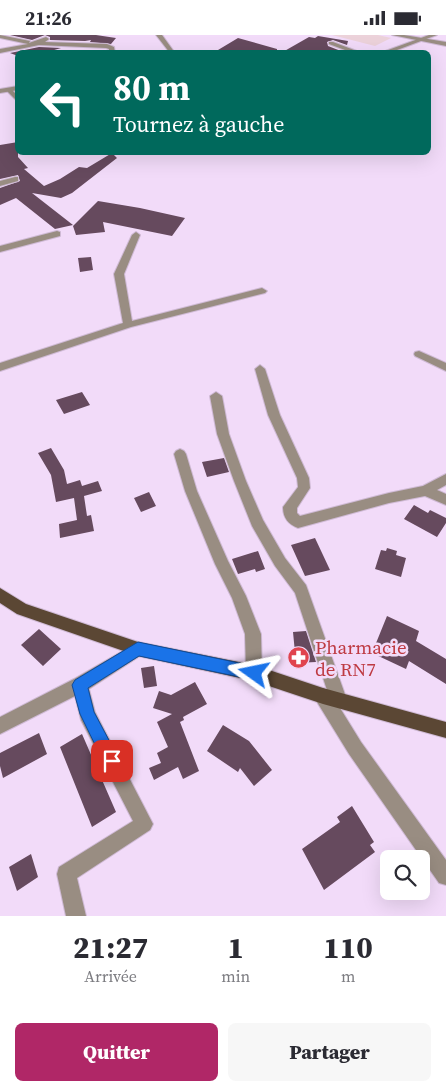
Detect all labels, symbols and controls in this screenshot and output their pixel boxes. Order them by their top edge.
text: 21:26 [25,5,72,31]
text: 80 m [113,64,190,112]
icon: left [30,70,95,135]
text: Tournez à gauche [113,109,284,139]
place label: Pharmacie de RN7 [315,634,407,682]
position arrow [227,646,279,698]
pharmacy icon: Pharmacie de RN7 [287,646,311,670]
pin [91,740,133,782]
icon: arrive [98,747,126,775]
map controls [380,850,430,900]
button: search [380,850,430,900]
text: 21:27 [73,927,148,968]
text: 1 [227,927,244,968]
text: 110 [323,927,373,968]
text: Arrivée [84,965,137,987]
text: min [221,965,250,987]
text: m [341,965,355,987]
button: Quitter [15,1023,218,1081]
button: Partager [228,1023,431,1081]

